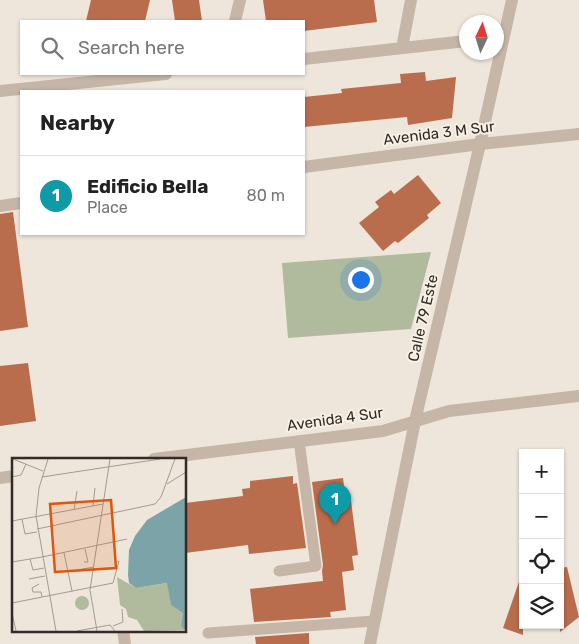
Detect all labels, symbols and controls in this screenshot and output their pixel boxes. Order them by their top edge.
north arrow [459,15,504,60]
search box [20,20,305,75]
icon: search [38,34,66,62]
text: Search here [78,36,185,59]
text: Nearby [40,110,115,135]
street label: Avenida 3 M Sur [382,117,496,149]
text: Edificio Bella [87,175,208,198]
text: 1 [52,186,60,205]
text: 80 m [247,186,285,205]
text: Place [87,198,128,217]
your location [348,267,374,293]
street label: Calle 79 Este [404,273,442,363]
street label: Avenida 4 Sur [286,403,384,435]
map controls [519,449,564,629]
button: + [519,449,564,494]
inset map [12,458,186,632]
pin: 1 [319,483,351,524]
button: − [519,494,564,539]
button: locate [519,539,564,584]
button: layers [519,584,564,629]

